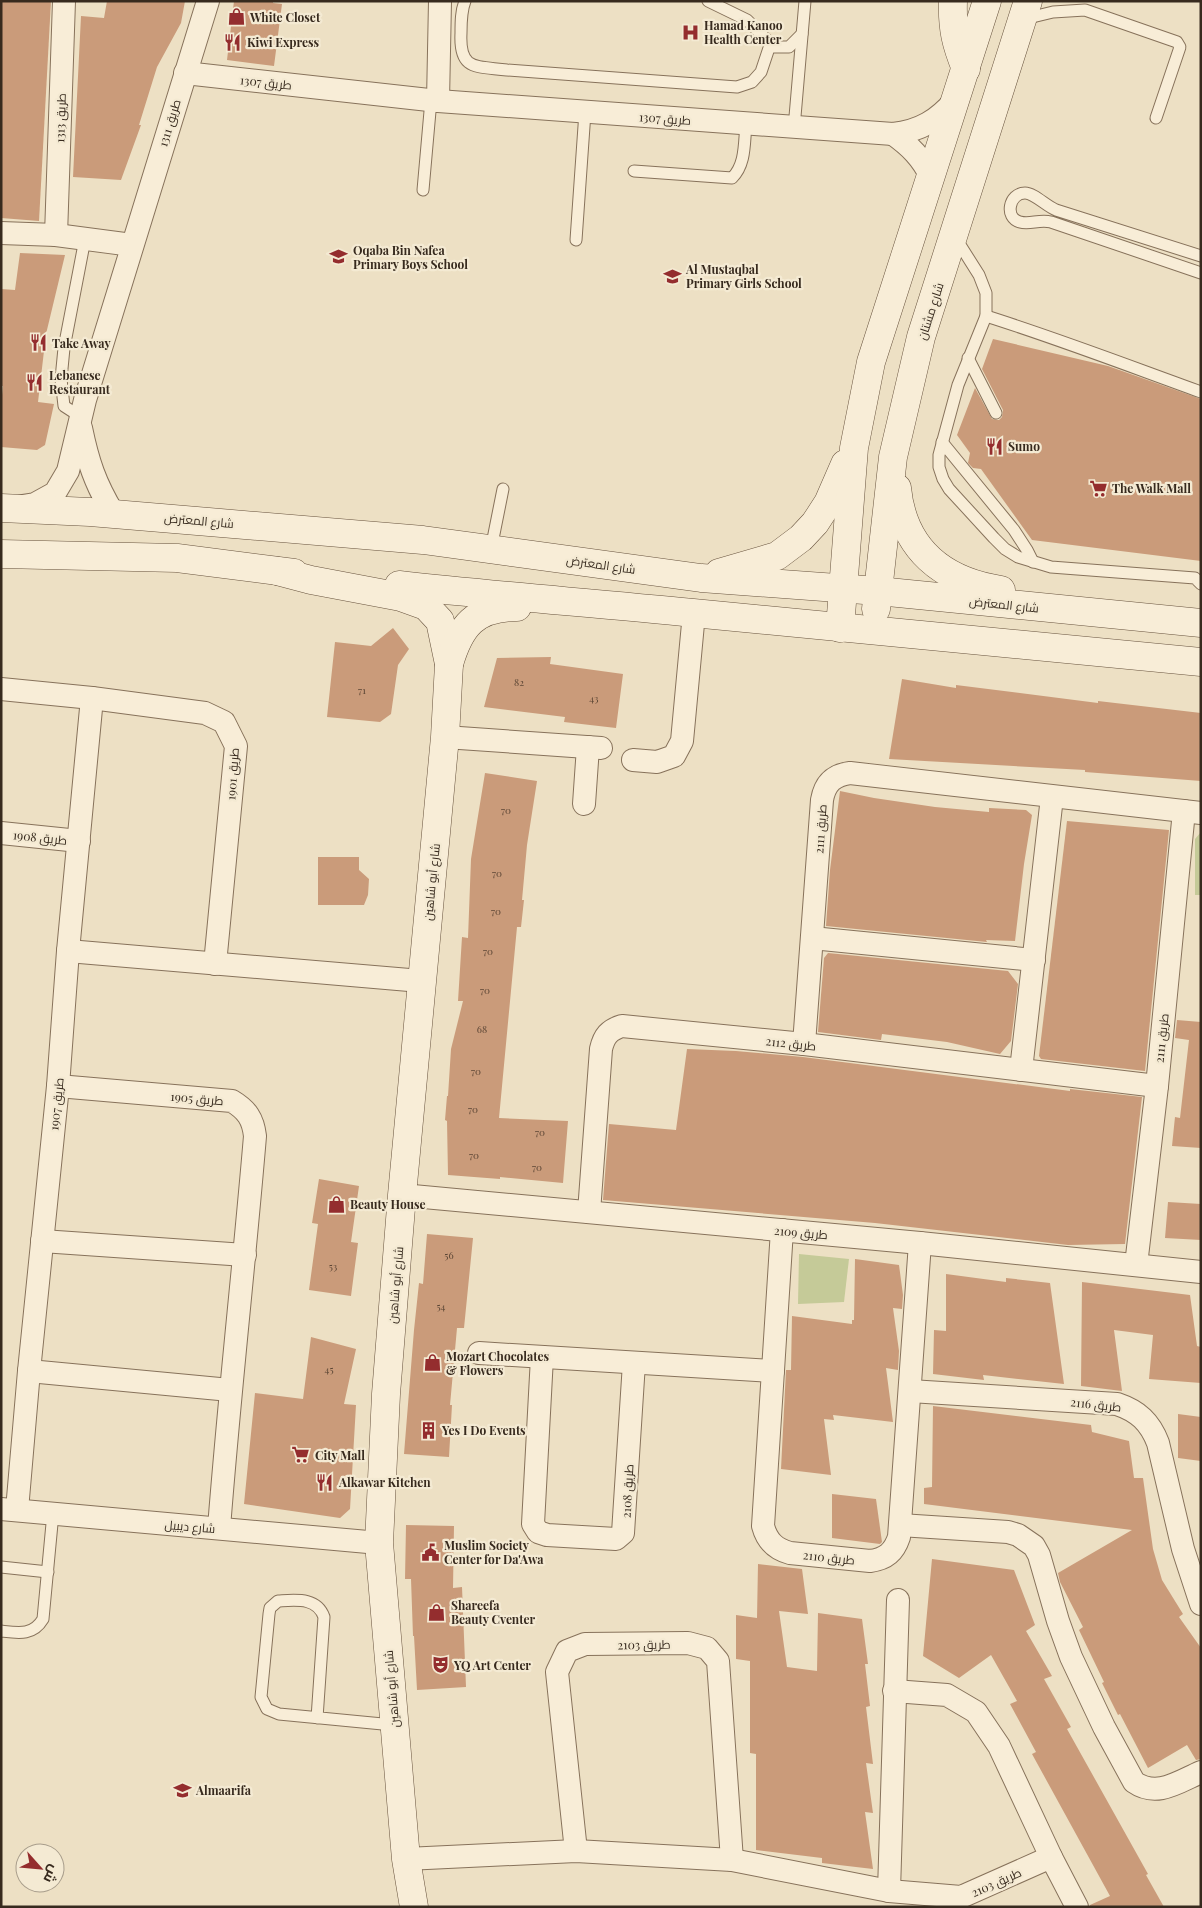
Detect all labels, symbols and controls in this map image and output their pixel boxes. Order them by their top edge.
shop icon: White Closet [226,7,246,27]
place label: White Closet [249,9,321,25]
place label: Hamad Kanoo Health Center [704,17,783,47]
hospital icon: Hamad Kanoo Health Center [680,22,700,42]
restaurant icon: Kiwi Express [223,32,243,52]
place label: Kiwi Express [247,34,320,50]
street label: طريق 1307 [239,71,293,93]
street label: طريق 1313 [51,93,69,143]
street label: طريق 1311 [154,97,184,149]
street label: طريق 1307 [638,108,692,128]
place label: Oqaba Bin Nafea Primary Boys School [353,242,468,272]
school or university icon: Oqaba Bin Nafea Primary Boys School [329,247,349,267]
place label: Al Mustaqbal Primary Girls School [685,261,802,291]
school or university icon: Al Mustaqbal Primary Girls School [662,266,682,286]
street label: شارع مشتان [913,280,948,342]
restaurant icon: Take Away [28,333,48,353]
place label: Take Away [52,335,111,351]
place label: Lebanese Restaurant [49,367,111,397]
restaurant icon: Lebanese Restaurant [25,372,45,392]
restaurant icon: Sumo [984,436,1004,456]
place label: Sumo [1008,438,1040,454]
supermarket icon: The Walk Mall [1088,478,1108,498]
place label: The Walk Mall [1112,480,1191,496]
street label: شارع المعترض [163,509,235,532]
street label: شارع المعترض [565,551,637,578]
street label: شارع المعترض [968,592,1040,617]
house number: 82 [514,675,524,689]
house number: 71 [358,683,366,697]
house number: 43 [589,691,599,705]
street label: طريق 1901 [222,747,242,801]
house number: 70 [501,803,511,817]
street label: طريق 2111 [810,804,830,854]
street label: طريق 1908 [12,826,68,848]
street label: شارع أبو شاهين [419,843,444,921]
house number: 70 [492,866,502,880]
house number: 70 [491,904,501,918]
house number: 70 [483,944,493,958]
house number: 70 [480,983,490,997]
street label: طريق 2111 [1150,1012,1172,1063]
house number: 68 [477,1022,487,1036]
street label: طريق 2112 [765,1032,817,1054]
house number: 70 [471,1064,481,1078]
street label: طريق 1907 [45,1077,67,1131]
street label: طريق 1905 [170,1088,224,1108]
house number: 70 [468,1102,478,1116]
house number: 70 [535,1125,545,1139]
house number: 70 [469,1148,479,1162]
house number: 70 [532,1160,542,1174]
shop icon: Beauty House [326,1194,346,1214]
place label: Beauty House [350,1196,426,1212]
street label: طريق 2109 [773,1222,829,1242]
street label: شارع أبو شاهين [384,1246,407,1324]
house number: 56 [444,1248,454,1262]
house number: 53 [329,1259,338,1273]
house number: 54 [436,1299,446,1313]
place label: Mozart Chocolates & Flowers [446,1348,549,1378]
shop icon: Mozart Chocolates & Flowers [422,1353,442,1373]
house number: 45 [324,1362,334,1376]
street label: طريق 2116 [1070,1393,1122,1415]
building icon: Yes I Do Events [418,1420,438,1440]
place label: Yes I Do Events [441,1422,526,1438]
supermarket icon: City Mall [291,1445,311,1465]
place label: City Mall [315,1447,365,1463]
street label: طريق 2108 [618,1464,636,1518]
restaurant icon: Alkawar Kitchen [315,1472,335,1492]
place label: Alkawar Kitchen [338,1474,431,1490]
street label: شارع ديبيل [164,1516,216,1537]
place label: Muslim Society Center for Da'Awa [444,1537,544,1567]
public building icon: Muslim Society Center for Da'Awa [420,1542,440,1562]
street label: طريق 2110 [802,1546,856,1568]
place label: Shareefa Beauty Cventer [451,1597,535,1627]
shop icon: Shareefa Beauty Cventer [427,1602,447,1622]
street label: طريق 2103 [617,1636,671,1652]
street label: شارع أبو شاهين [380,1650,403,1728]
theatre icon: YQ Art Center [430,1655,450,1675]
place label: YQ Art Center [453,1657,531,1673]
school or university icon: Almaarifa [172,1780,192,1800]
place label: Almaarifa [195,1782,252,1798]
north arrow [15,1843,65,1893]
text: ش [39,1862,65,1886]
street label: طريق 2103 [968,1864,1024,1900]

